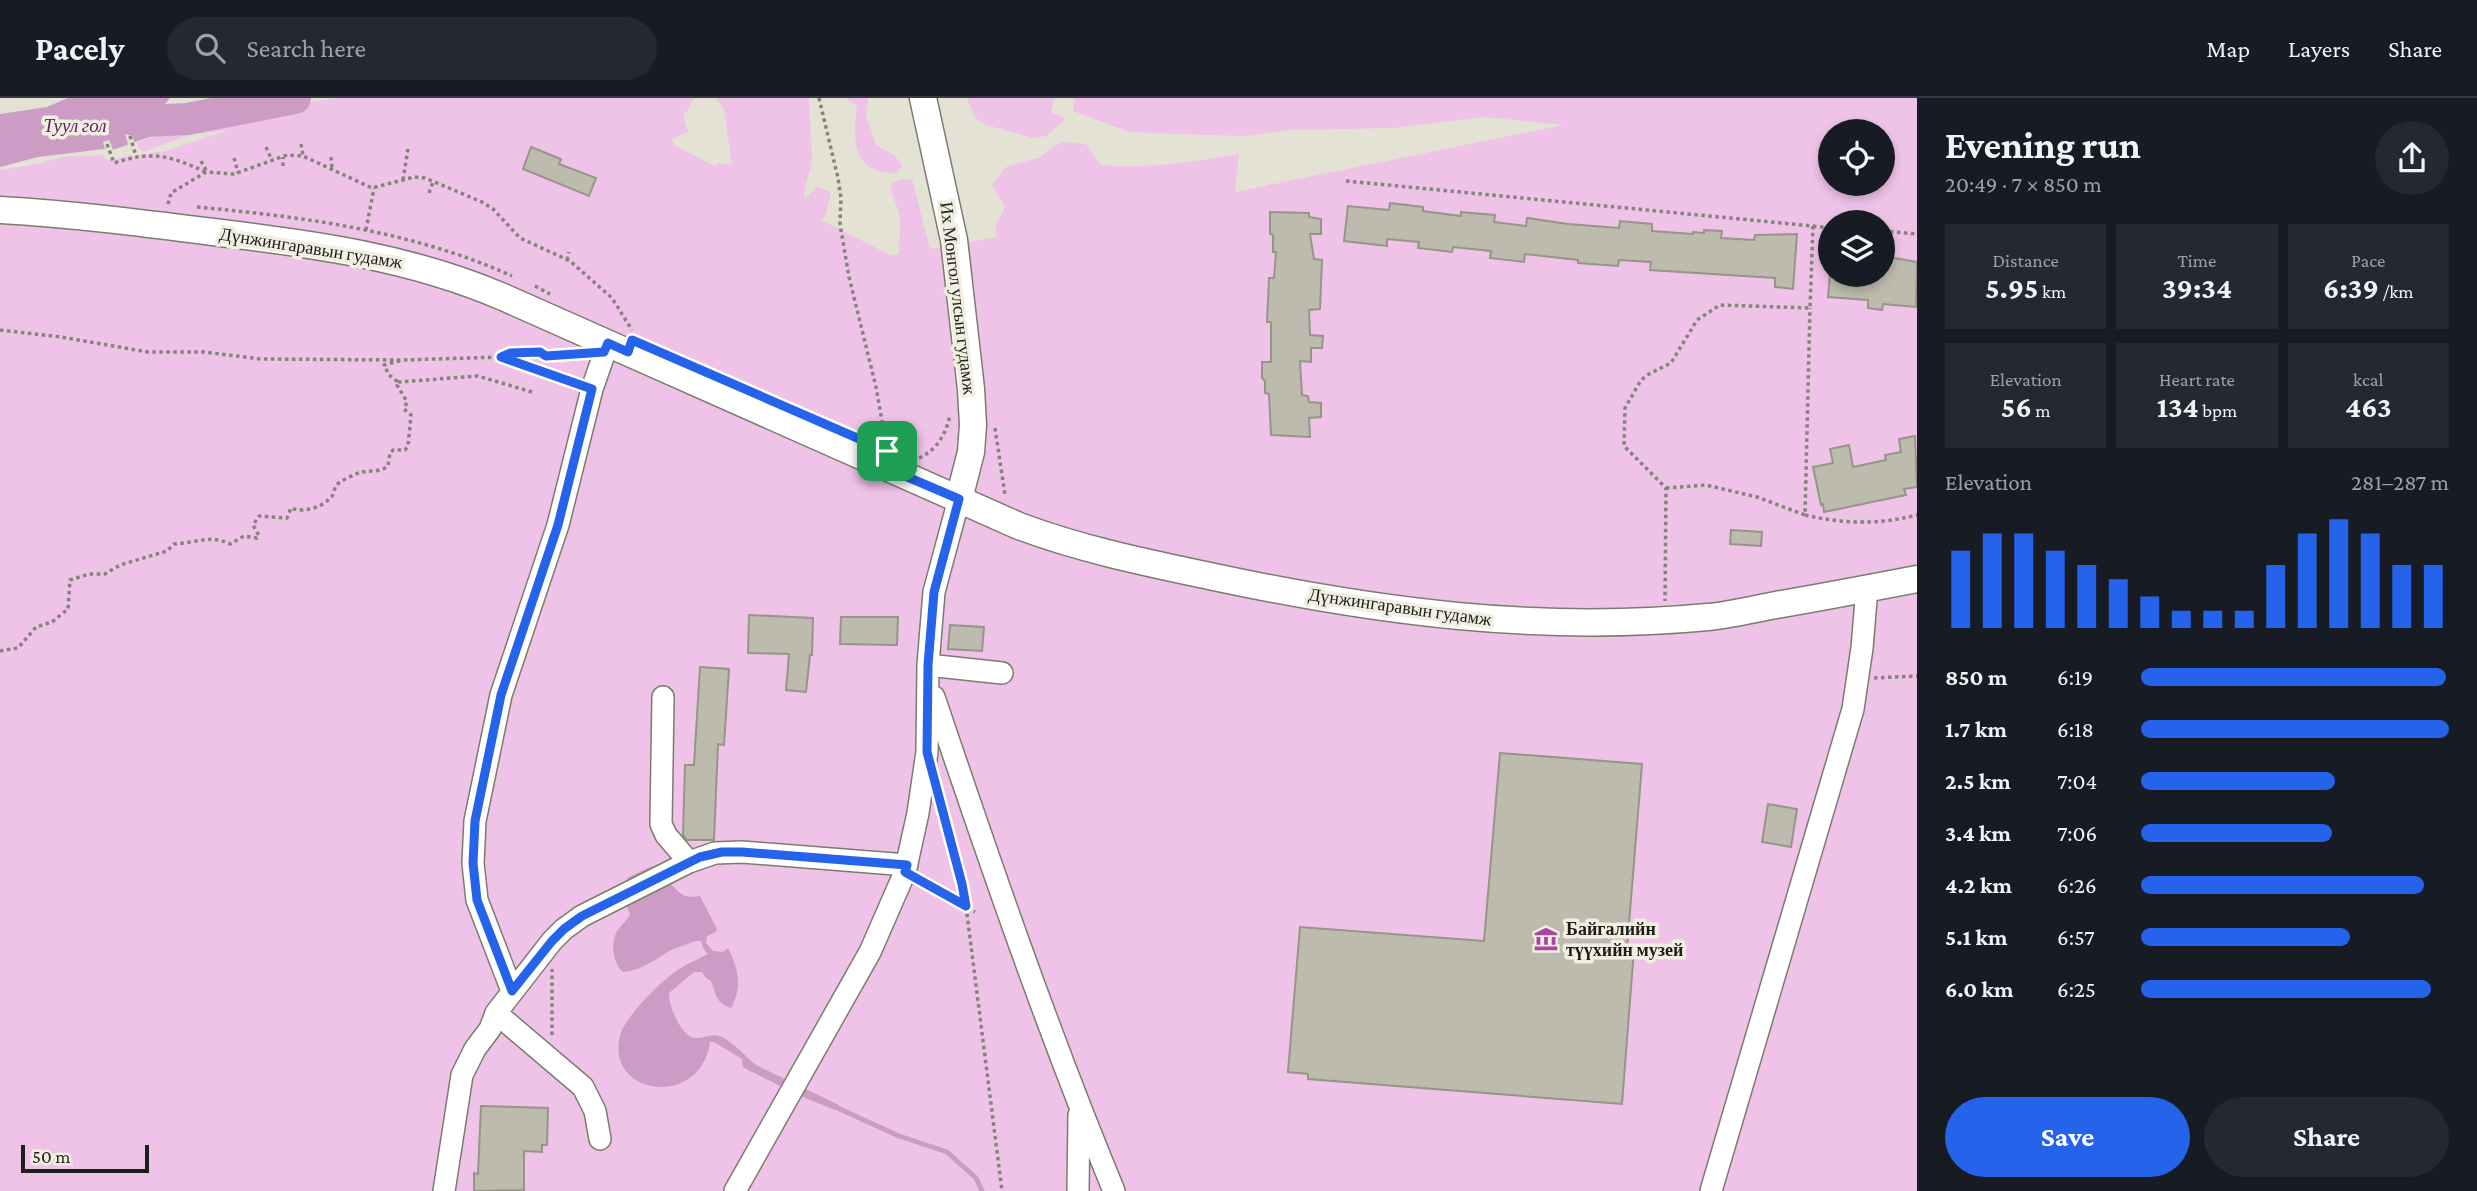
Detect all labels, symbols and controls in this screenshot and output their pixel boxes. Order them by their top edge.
search box [167,17,657,80]
icon: search [191,29,229,67]
text: Pacely [35,30,125,67]
text: Search here [247,34,366,63]
text: Map [2206,35,2250,62]
text: Layers [2288,35,2350,62]
text: Share [2388,35,2442,62]
water label: Туул гол [43,115,107,136]
map controls [1818,119,1895,287]
button: locate [1818,119,1895,196]
button: share [2375,121,2449,195]
text: Evening run [1945,124,2141,166]
text: 20:49 · 7 × 850 m [1945,171,2102,197]
street label: Их Монгол улсын гудамж [936,200,980,396]
button: layers [1818,210,1895,287]
street label: Дүнжингаравын гудамж [218,224,404,272]
text: Distance [1992,250,2059,271]
text: Time [2178,250,2216,271]
text: Pace [2351,250,2385,271]
text: 5.95 [1985,271,2038,304]
text: 39:34 [2162,271,2232,304]
text: 6:39 [2323,271,2379,304]
text: km [2038,281,2066,302]
text: /km [2379,281,2414,302]
text: Elevation [1990,369,2062,390]
text: Heart rate [2159,369,2235,390]
text: kcal [2353,369,2384,390]
text: 56 [2001,390,2032,423]
text: 134 [2157,390,2199,423]
text: 463 [2345,390,2392,423]
text: m [2032,400,2051,421]
text: bpm [2199,400,2237,421]
pin [857,421,917,481]
icon: arrive [868,432,906,470]
text: Elevation [1945,469,2032,495]
text: 281–287 m [2351,469,2449,495]
street label: Дүнжингаравын гудамж [1307,584,1493,630]
text: 850 m [1945,664,2007,690]
text: 6:19 [2057,664,2093,690]
text: 1.7 km [1945,716,2007,742]
text: 6:18 [2057,716,2094,742]
text: 2.5 km [1945,768,2011,794]
text: 7:04 [2057,768,2097,794]
text: 3.4 km [1945,820,2011,846]
text: 7:06 [2057,820,2097,846]
text: 4.2 km [1945,872,2012,898]
text: 6:26 [2057,872,2097,898]
place label: Байгалийн түүхийн музей [1566,919,1683,960]
text: 5.1 km [1945,924,2008,950]
text: 6:57 [2057,924,2095,950]
museum icon: Байгалийн түүхийн музей [1532,925,1560,953]
text: 6.0 km [1945,976,2014,1002]
text: 6:25 [2057,976,2096,1002]
button: Save [1945,1097,2190,1177]
button: Share [2204,1097,2449,1177]
scale bar [21,1142,149,1174]
text: 50 m [32,1146,71,1167]

